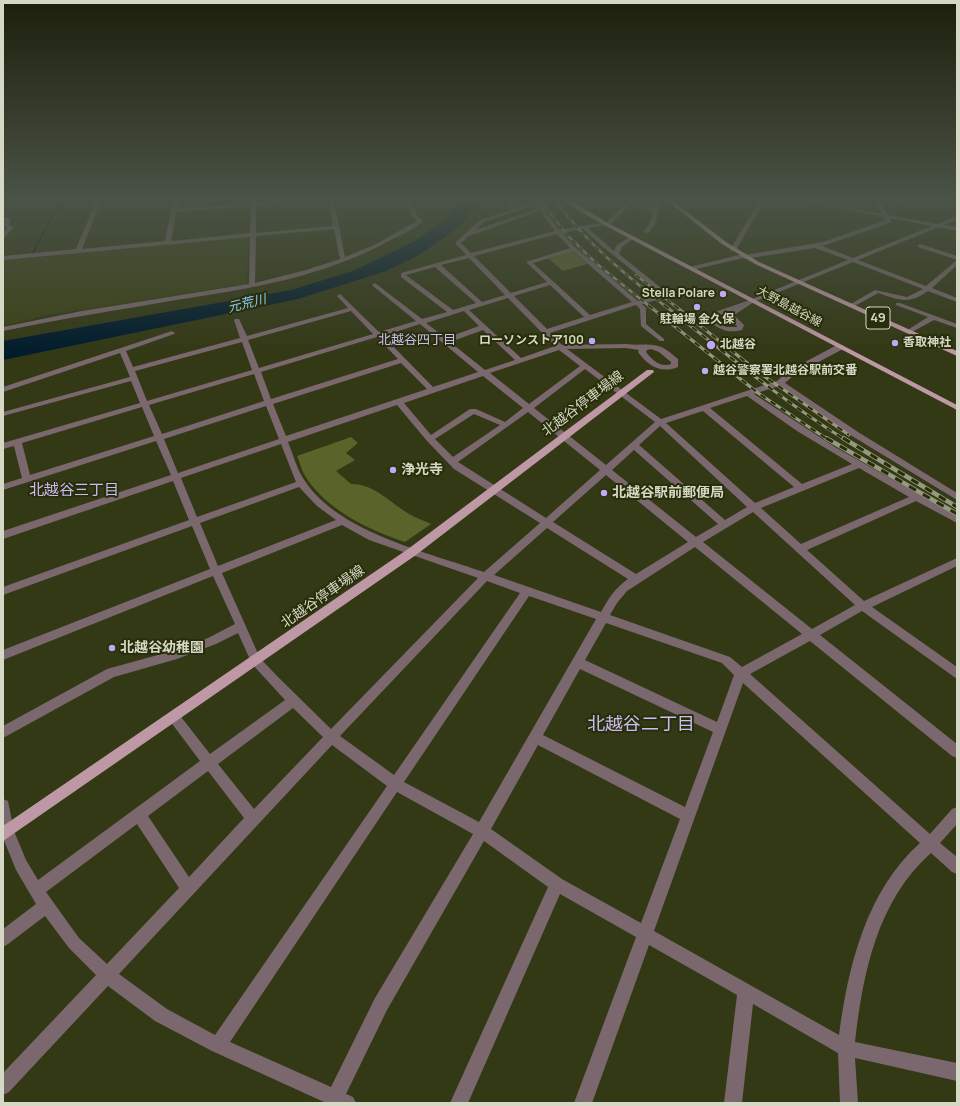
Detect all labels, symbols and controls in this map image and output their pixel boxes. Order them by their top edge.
street label: 大野島越谷線 [754,284,824,330]
place label: Stella Polare [642,287,715,301]
marker: Stella Polare [718,289,728,299]
water label: 元荒川 [226,292,268,316]
marker: 駐輪場 金久保 [692,302,702,312]
road number: 49 [866,307,890,329]
place label: 駐輪場 金久保 [660,313,734,327]
district label: 北越谷四丁目 [378,332,456,348]
place label: ローソンストア100 [479,334,584,348]
marker: ローソンストア100 [587,336,597,346]
place label: 香取神社 [903,336,951,350]
place label: 北越谷 [720,338,756,352]
marker: 香取神社 [890,338,900,348]
marker: 北越谷 [705,339,717,351]
place label: 越谷警察署北越谷駅前交番 [713,364,857,378]
marker: 越谷警察署北越谷駅前交番 [700,366,710,376]
street label: 北越谷停車場線 [539,368,627,440]
place label: 浄光寺 [401,462,443,478]
marker: 浄光寺 [388,465,398,475]
district label: 北越谷三丁目 [29,482,119,500]
place label: 北越谷駅前郵便局 [612,485,724,501]
marker: 北越谷駅前郵便局 [599,488,609,498]
street label: 北越谷停車場線 [278,562,368,632]
place label: 北越谷幼稚園 [120,640,204,656]
marker: 北越谷幼稚園 [107,643,117,653]
district label: 北越谷二丁目 [587,714,695,736]

